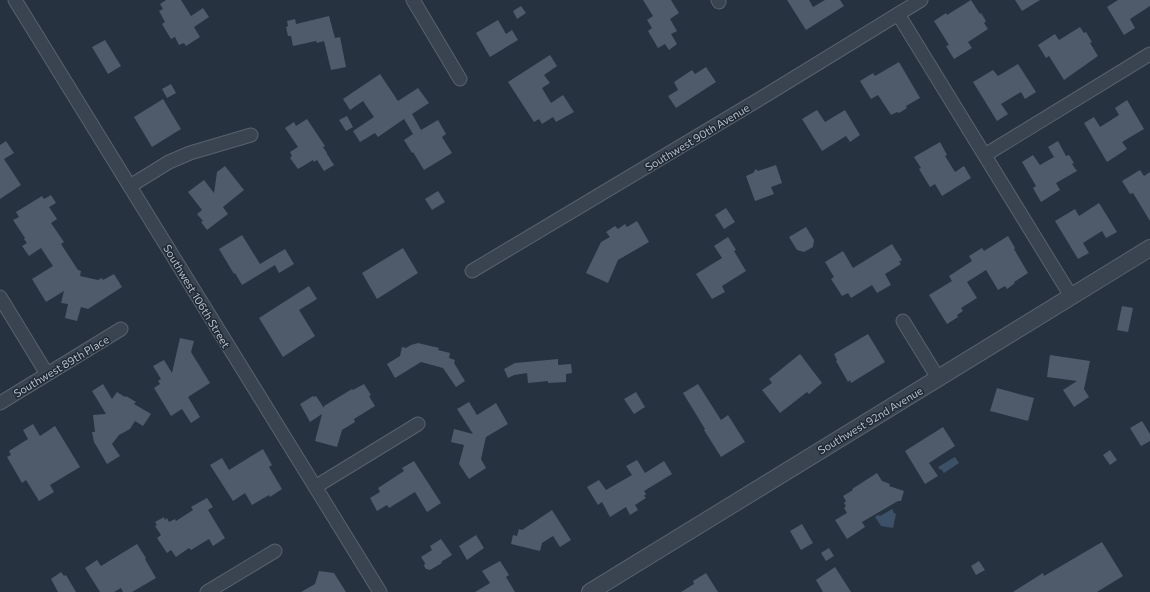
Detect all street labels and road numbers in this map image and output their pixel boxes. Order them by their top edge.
street label: Southwest 90th Avenue [643,101,752,173]
street label: Southwest 106th Street [161,242,233,351]
street label: Southwest 89th Place [11,332,111,400]
street label: Southwest 92nd Avenue [815,383,925,456]

